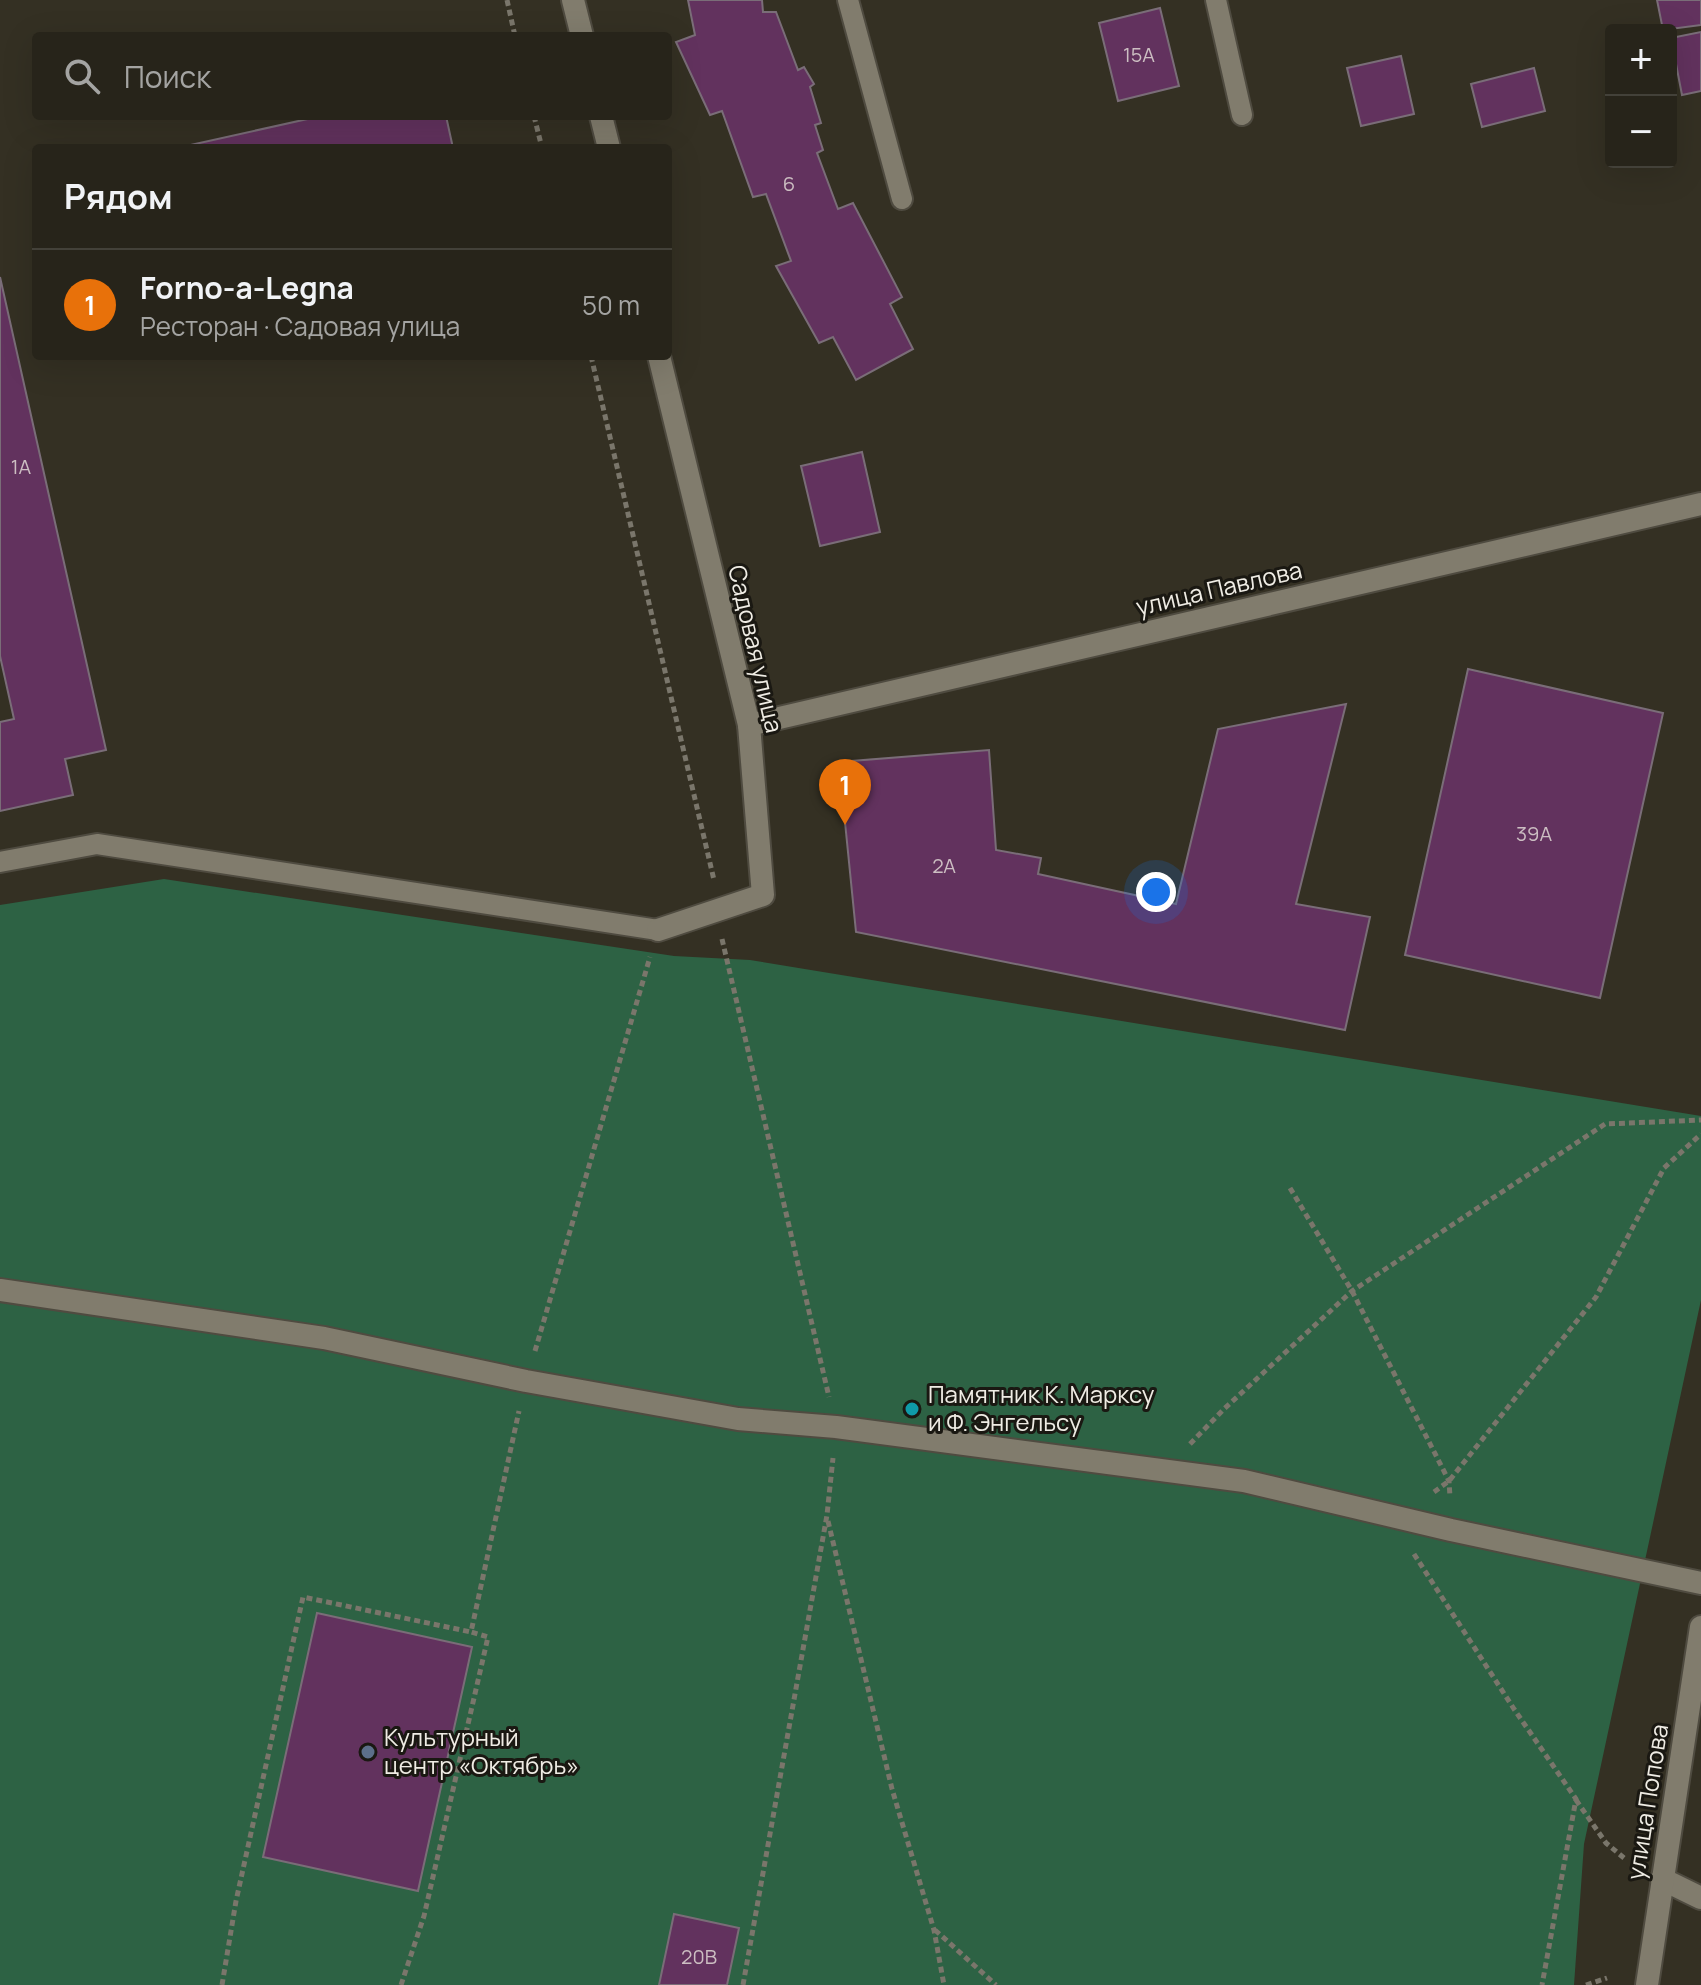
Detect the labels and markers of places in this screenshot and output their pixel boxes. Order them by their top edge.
pin: 1 [819,759,871,825]
place label: Памятник К. Марксу и Ф. Энгельсу [928,1377,1155,1438]
marker: Памятник К. Марксу и Ф. Энгельсу [903,1400,921,1418]
place label: Культурный центр «Октябрь» [384,1720,579,1781]
marker: Культурный центр «Октябрь» [359,1743,377,1761]

